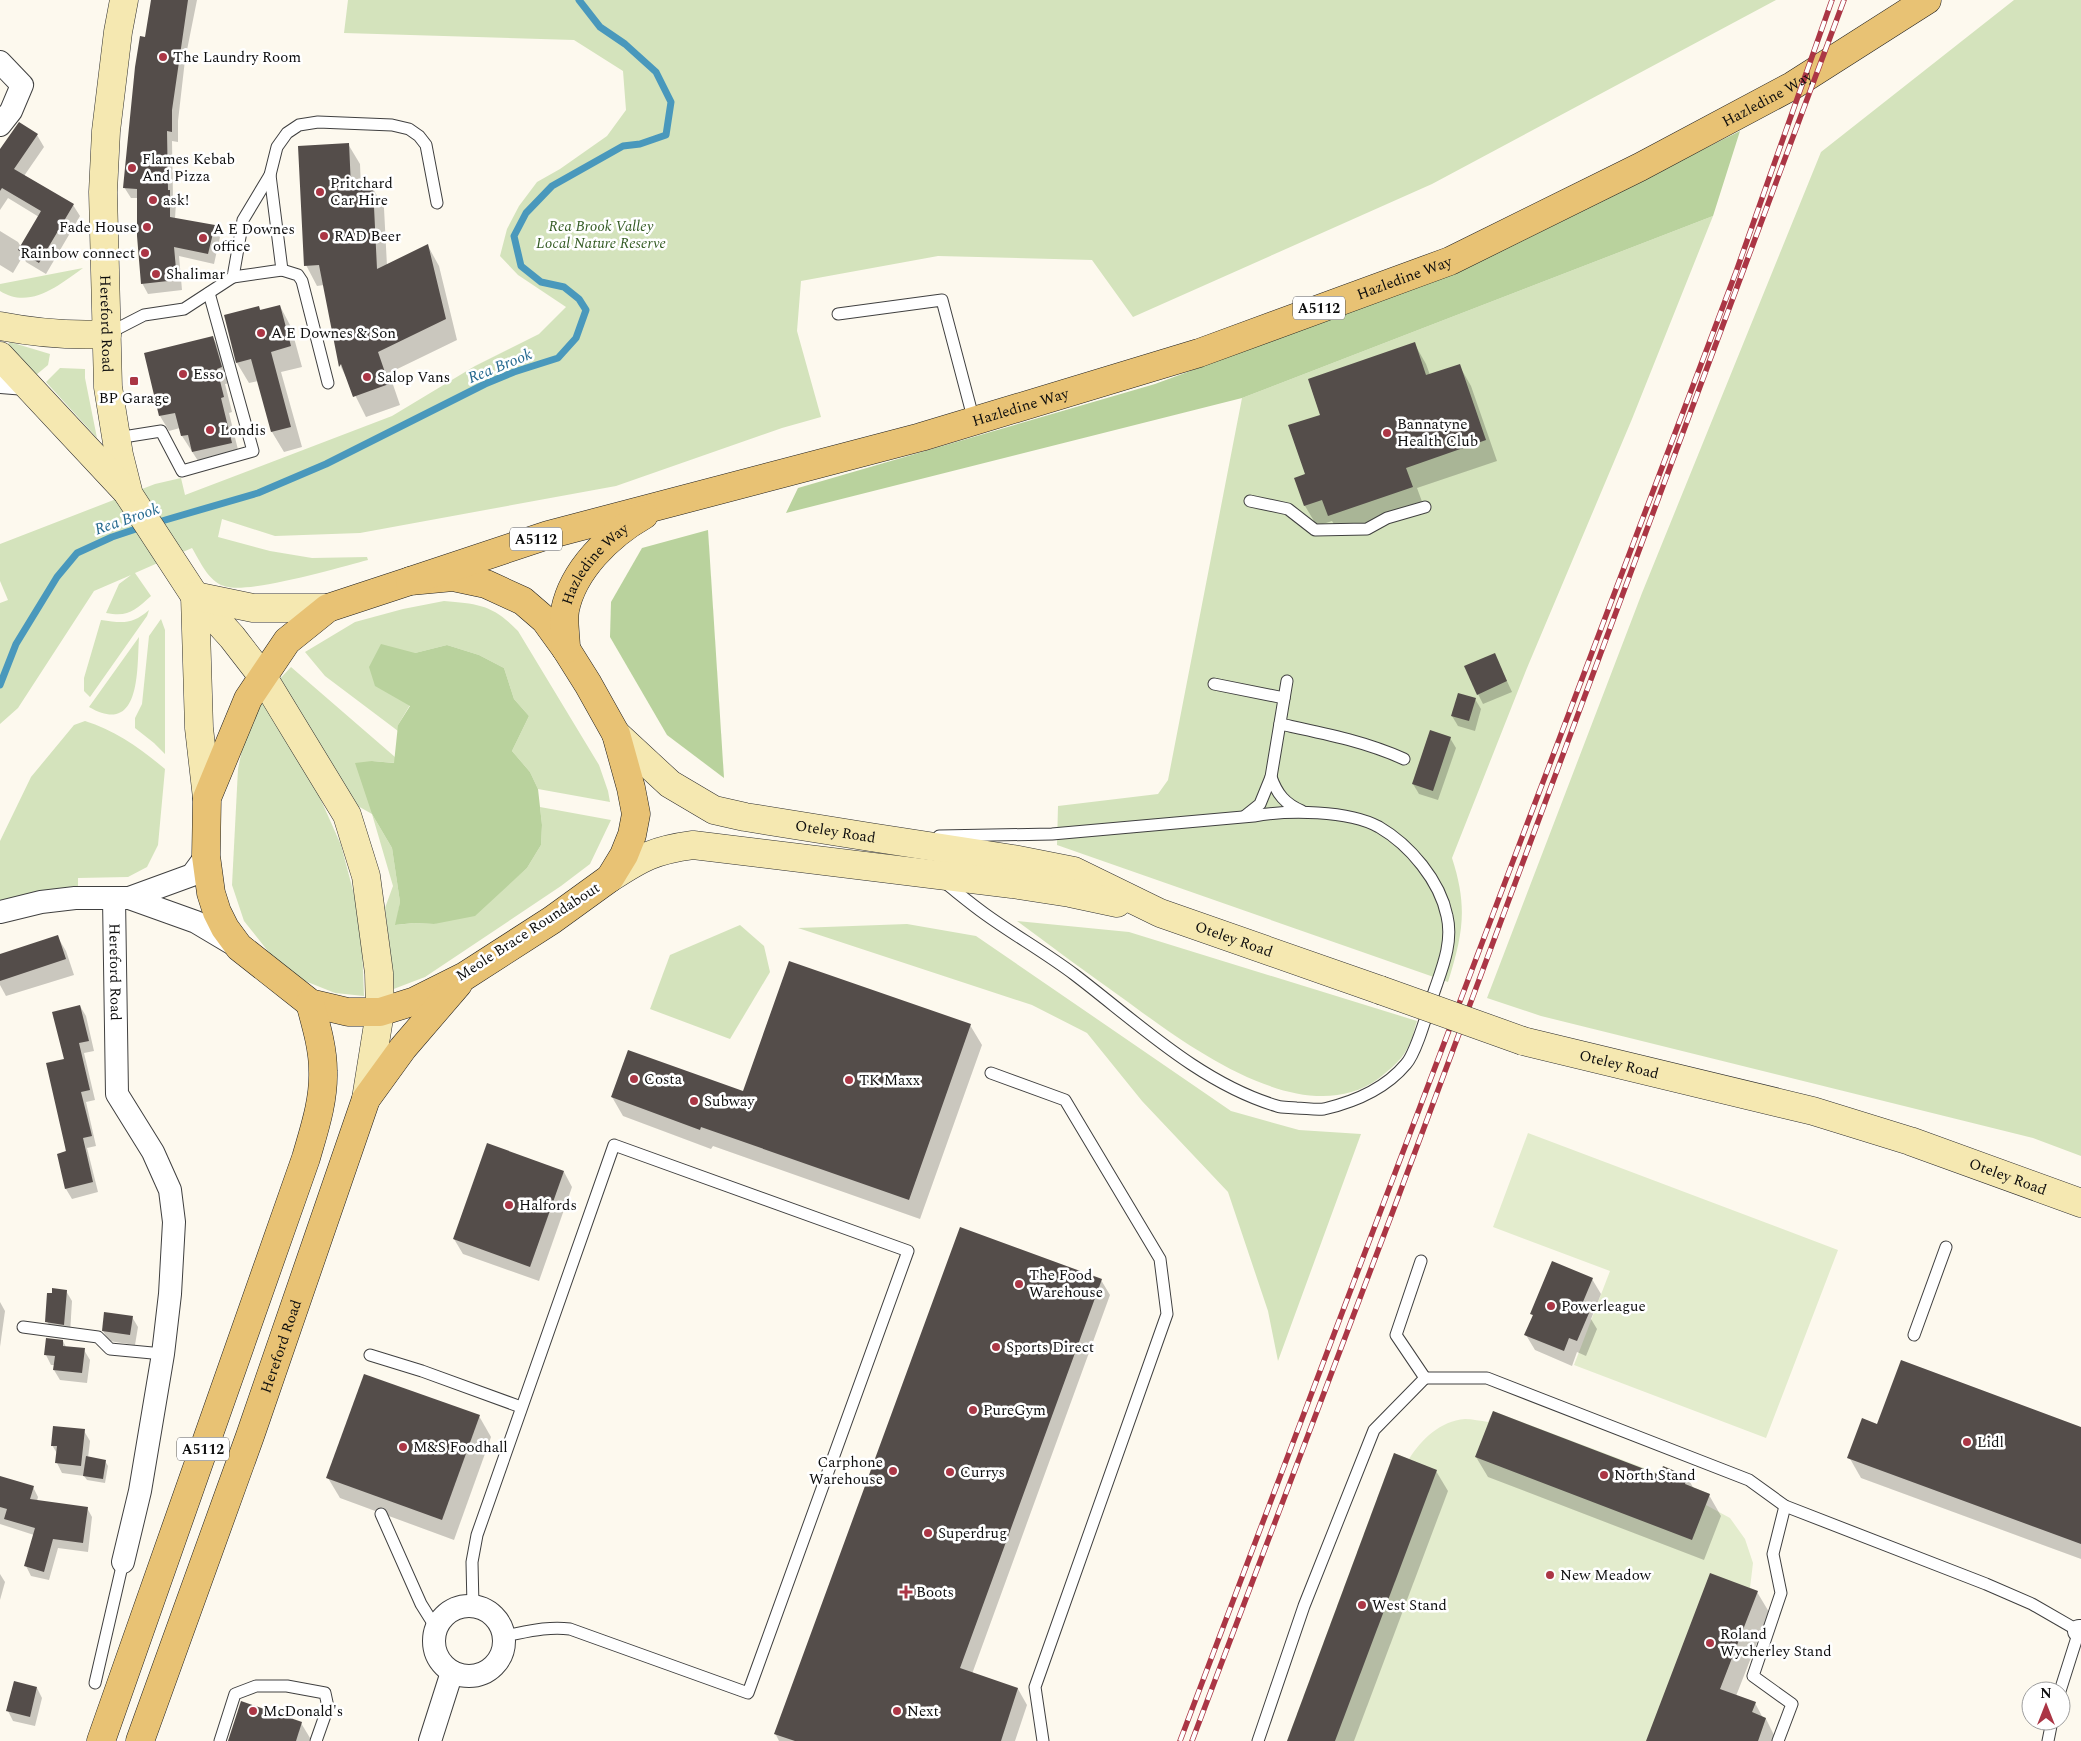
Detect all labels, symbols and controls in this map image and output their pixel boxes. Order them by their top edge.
place label: The Laundry Room [173,46,301,69]
marker: The Laundry Room [157,51,169,63]
street label: Hazledine Way [1718,64,1817,133]
place label: Flames Kebab And Pizza [142,148,235,188]
marker: Flames Kebab And Pizza [126,162,138,174]
place label: Pritchard Car Hire [330,172,393,212]
marker: Pritchard Car Hire [314,186,326,198]
place label: ask! [163,189,189,212]
marker: ask! [147,194,159,206]
park label: Rea Brook Valley Local Nature Reserve [536,215,666,255]
place label: Fade House [59,216,137,239]
place label: A E Downes office [213,218,295,258]
marker: Fade House [141,221,153,233]
place label: RAD Beer [334,225,401,248]
marker: RAD Beer [318,230,330,242]
marker: A E Downes office [197,232,209,244]
place label: Rainbow connect [20,242,135,265]
marker: Rainbow connect [139,247,151,259]
street label: Hazledine Way [1353,250,1456,306]
place label: Shalimar [166,263,225,286]
marker: Shalimar [150,268,162,280]
street label: Hereford Road [94,274,119,373]
road number: A5112 [1293,296,1345,320]
place label: A E Downes & Son [271,322,396,345]
marker: A E Downes & Son [255,327,267,339]
water label: Rea Brook [464,342,536,390]
place label: Esso [193,363,224,386]
place label: Salop Vans [377,366,450,389]
marker: Esso [177,368,189,380]
marker: Salop Vans [361,371,373,383]
marker: BP Garage [128,375,140,387]
street label: Hazledine Way [969,381,1072,432]
place label: BP Garage [99,387,169,410]
place label: Bannatyne Health Club [1397,413,1478,453]
place label: Londis [220,419,266,442]
marker: Londis [204,424,216,436]
marker: Bannatyne Health Club [1381,427,1393,439]
water label: Rea Brook [91,496,163,541]
street label: Hazledine Way [555,517,634,608]
road number: A5112 [510,528,562,550]
street label: Oteley Road [793,814,877,849]
street label: Meole Brace Roundabout [451,877,605,987]
street label: Oteley Road [1192,915,1276,963]
street label: Hereford Road [103,923,127,1021]
street label: Oteley Road [1577,1044,1661,1085]
place label: Costa [644,1068,683,1091]
place label: TK Maxx [859,1069,921,1092]
marker: Costa [628,1073,640,1085]
marker: TK Maxx [843,1074,855,1086]
place label: Subway [704,1090,755,1113]
marker: Subway [688,1095,700,1107]
street label: Oteley Road [1966,1152,2050,1201]
place label: Halfords [519,1194,577,1217]
marker: Halfords [503,1199,515,1211]
place label: The Food Warehouse [1029,1264,1103,1304]
marker: The Food Warehouse [1013,1278,1025,1290]
place label: Powerleague [1561,1295,1646,1318]
street label: Hereford Road [254,1296,308,1396]
marker: Powerleague [1545,1300,1557,1312]
place label: Sports Direct [1006,1336,1094,1359]
marker: Sports Direct [990,1341,1002,1353]
place label: PureGym [983,1399,1046,1422]
marker: PureGym [967,1404,979,1416]
place label: Lidl [1977,1431,2004,1454]
place label: M&S Foodhall [413,1436,508,1459]
marker: Lidl [1961,1436,1973,1448]
road number: A5112 [177,1438,229,1460]
marker: M&S Foodhall [397,1441,409,1453]
place label: Carphone Warehouse [809,1451,883,1491]
place label: Currys [960,1461,1005,1484]
place label: North Stand [1614,1464,1696,1487]
marker: Carphone Warehouse [887,1465,899,1477]
marker: Currys [944,1466,956,1478]
marker: North Stand [1598,1469,1610,1481]
place label: Superdrug [938,1522,1007,1545]
marker: Superdrug [922,1527,934,1539]
place label: New Meadow [1560,1564,1652,1587]
marker: New Meadow [1544,1569,1556,1581]
place label: Boots [916,1581,954,1604]
marker: Boots [900,1586,912,1598]
place label: West Stand [1372,1594,1447,1617]
marker: West Stand [1356,1599,1368,1611]
place label: Roland Wycherley Stand [1720,1623,1832,1663]
marker: Roland Wycherley Stand [1704,1637,1716,1649]
north arrow [2021,1681,2071,1731]
text: N [2040,1683,2052,1704]
place label: McDonald's [263,1700,343,1723]
place label: Next [907,1700,939,1723]
marker: McDonald's [247,1705,259,1717]
marker: Next [891,1705,903,1717]

